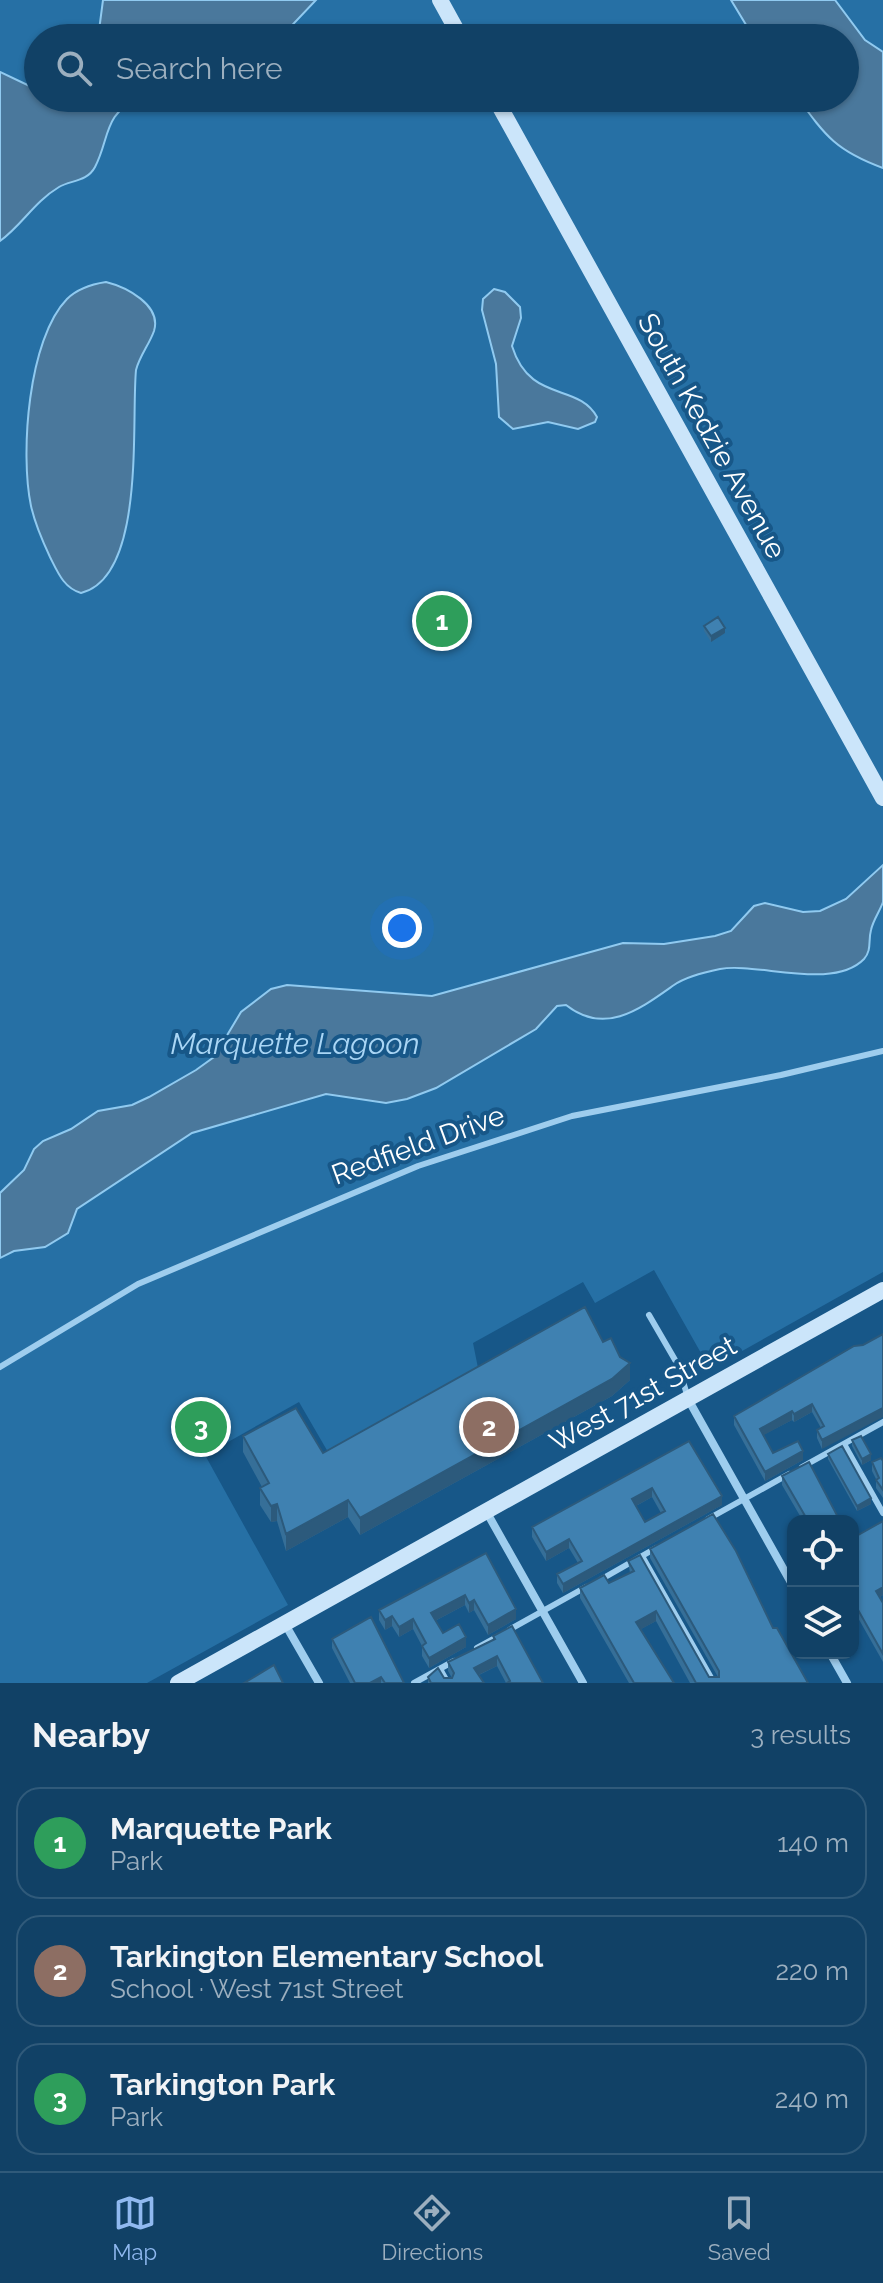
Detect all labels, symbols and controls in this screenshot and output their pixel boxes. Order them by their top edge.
search box [24,24,859,112]
icon: search [52,46,96,90]
text: Search here [116,51,283,86]
street label: South Kedzie Avenue [631,308,793,564]
pin: 1 [416,591,468,651]
your location [382,908,422,948]
water label: Marquette Lagoon [171,1026,419,1061]
street label: Redfield Drive [327,1099,509,1191]
street label: West 71st Street [544,1329,743,1459]
pin: 3 [175,1397,227,1457]
pin: 2 [463,1397,515,1457]
map controls [787,1515,859,1659]
button: locate [787,1515,859,1587]
button: layers [787,1587,859,1659]
text: Nearby [32,1715,150,1755]
text: 3 results [750,1720,851,1750]
text: Marquette Park [110,1811,332,1846]
text: 1 [54,1828,66,1858]
text: 140 m [777,1828,849,1858]
text: Park [110,1846,163,1876]
text: Tarkington Elementary School [110,1939,543,1974]
text: 2 [53,1956,67,1986]
text: 220 m [775,1956,849,1986]
text: School · West 71st Street [110,1974,403,2004]
text: Tarkington Park [110,2067,335,2102]
text: 3 [53,2084,67,2114]
text: 240 m [775,2084,849,2114]
text: Park [110,2102,163,2132]
tab: Map [112,2191,157,2265]
tab: Directions [382,2191,483,2265]
tab: Saved [708,2191,771,2265]

